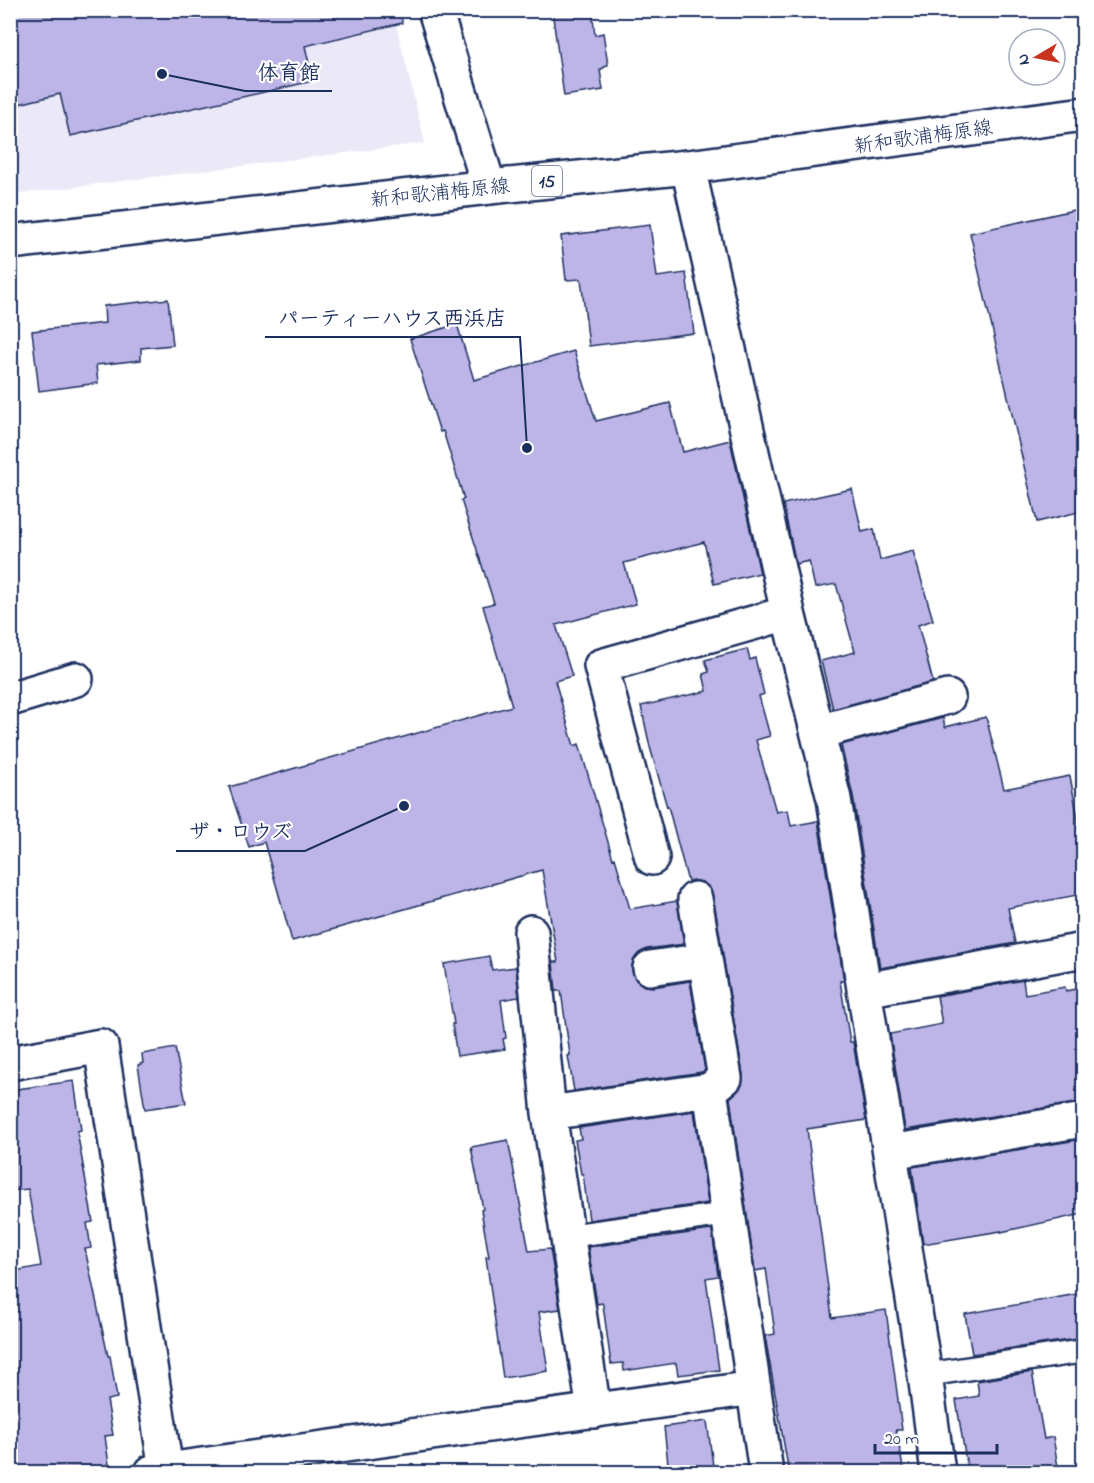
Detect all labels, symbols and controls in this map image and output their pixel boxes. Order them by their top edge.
north arrow [1007,27,1067,87]
callout: 体育館 [245,52,332,91]
text: N [1011,52,1037,67]
text: 体育館 [258,59,321,89]
street label: 新和歌浦梅原線 [852,114,995,163]
road number: 15 [532,166,562,196]
street label: 新和歌浦梅原線 [369,173,511,216]
callout: パーティーハウス西浜店 [265,298,520,337]
text: パーティーハウス西浜店 [278,305,506,335]
callout: ザ・ロウズ [176,812,305,851]
text: ザ・ロウズ [188,818,292,848]
scale bar [875,1417,996,1455]
text: 20 m [884,1427,919,1453]

